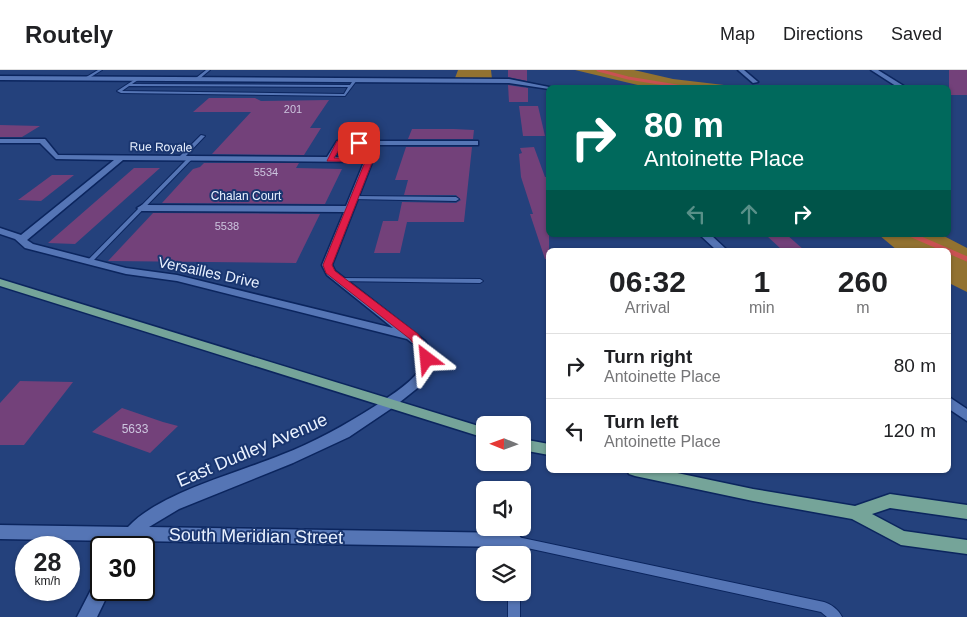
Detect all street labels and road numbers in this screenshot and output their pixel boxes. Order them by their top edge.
street label: Rue Royale [130,139,193,155]
street label: Chalan Court [211,189,282,203]
street label: Versailles Drive [157,253,261,291]
street label: East Dudley Avenue [174,409,330,491]
street label: South Meridian Street [169,524,343,548]

